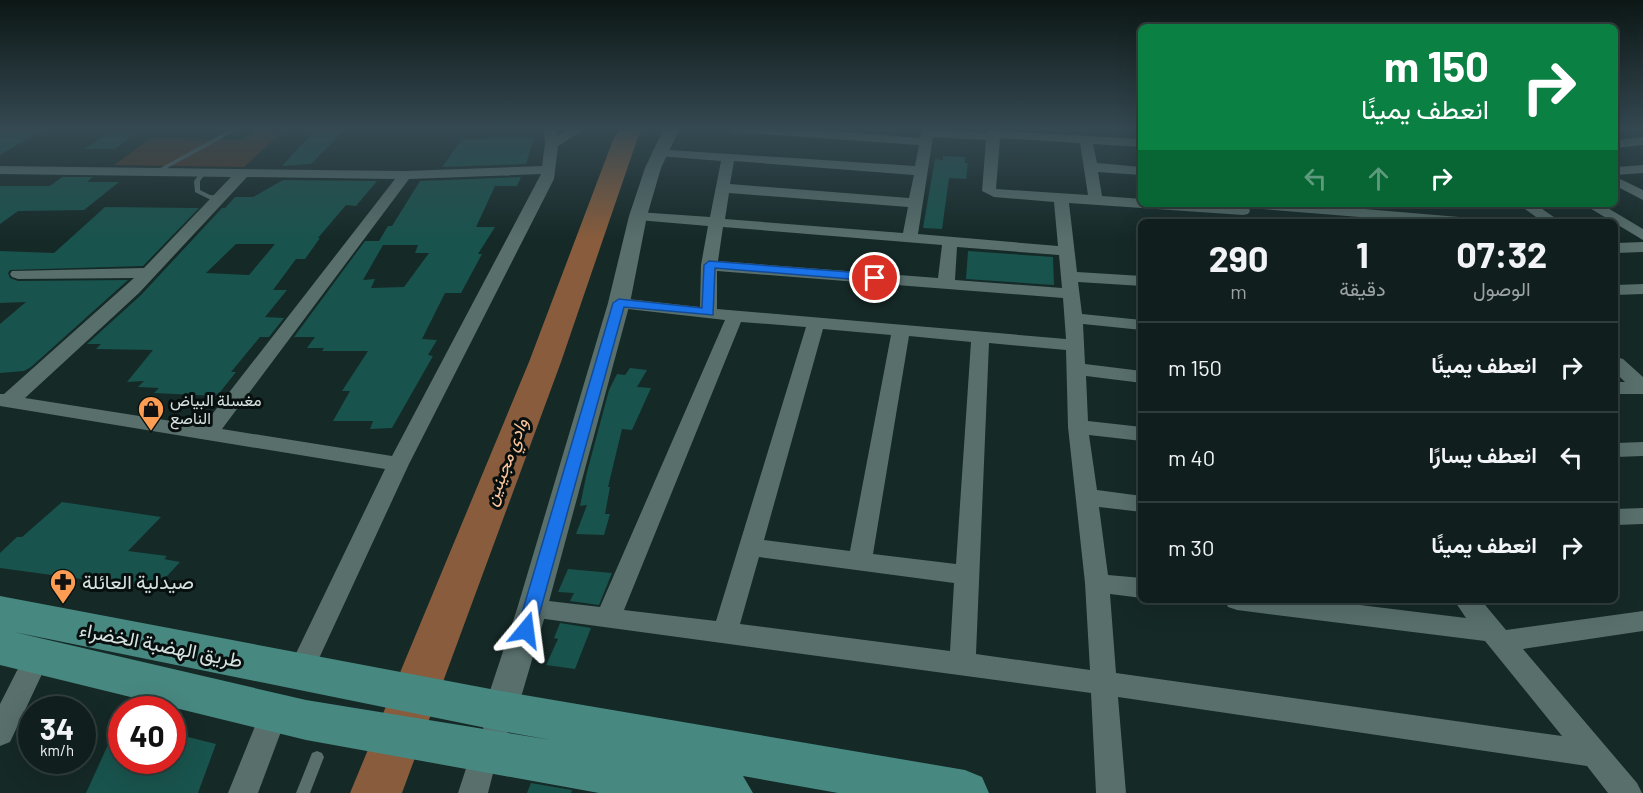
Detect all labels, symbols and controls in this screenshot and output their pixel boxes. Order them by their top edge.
text: 150 m [1384,40,1489,90]
icon: right [1510,48,1588,126]
text: انعطف يمينًا [1361,92,1489,124]
icon: left [1299,162,1332,195]
icon: ahead [1362,162,1395,195]
icon: right [1425,162,1458,195]
text: 1 [1356,232,1369,275]
text: 07:32 [1456,232,1547,275]
text: 290 [1209,236,1269,279]
pin [849,252,900,303]
icon: arrive [858,261,891,294]
text: دقيقة [1339,276,1386,300]
text: الوصول [1473,276,1531,300]
text: m [1230,279,1247,303]
text: انعطف يمينًا [1431,351,1537,377]
icon: right [1555,351,1588,384]
text: 150 m [1168,354,1222,380]
place label: مغسلة البياض الناصع [170,390,262,430]
shop icon: مغسلة البياض الناصع [136,394,166,432]
water label: وادي مجينين [478,415,536,510]
text: انعطف يسارًا [1428,441,1537,467]
icon: left [1555,441,1588,474]
text: 40 m [1168,444,1215,470]
text: انعطف يمينًا [1431,531,1537,557]
icon: right [1555,531,1588,564]
text: 30 m [1168,534,1214,560]
pharmacy icon: صيدلية العائلة [48,567,78,605]
place label: صيدلية العائلة [82,569,194,594]
position arrow [494,598,558,662]
street label: طريق الهضبة الخضراء [77,616,245,674]
speed limit sign: 40 [108,696,186,774]
text: 34 [40,710,74,746]
text: km/h [40,741,74,759]

